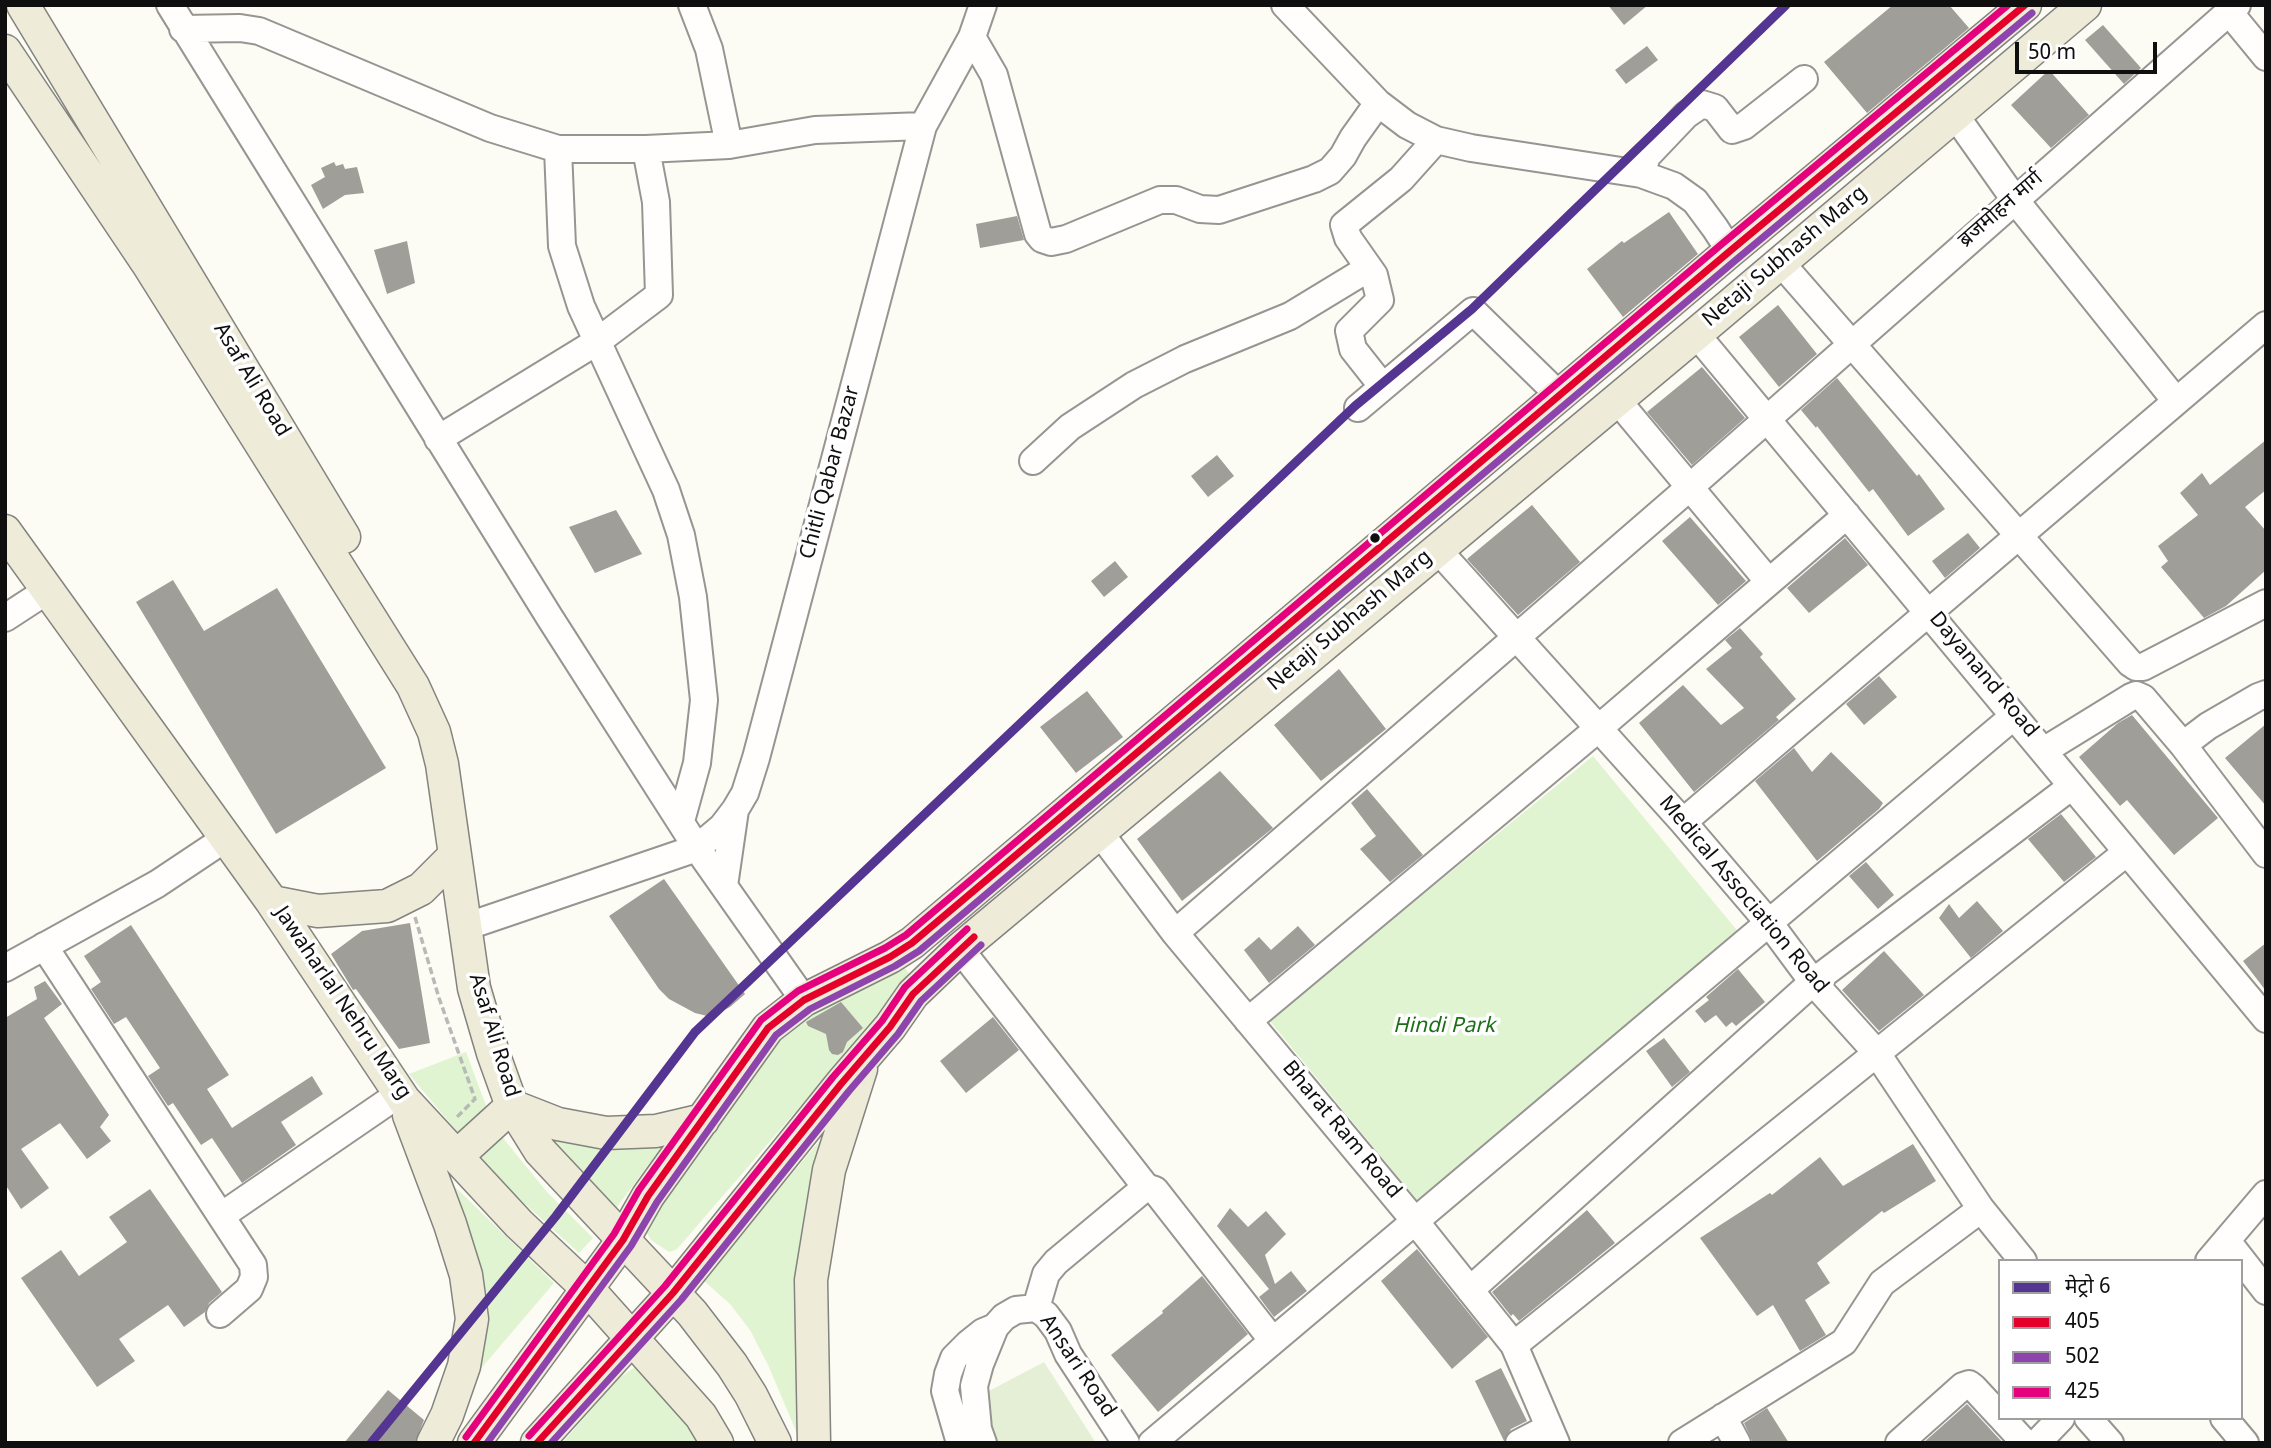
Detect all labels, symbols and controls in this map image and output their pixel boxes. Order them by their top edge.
scale bar [2019,28,2161,72]
text: 50 m [2028,40,2076,68]
street label: ब्रजमोहन मार्ग [1955,167,2049,255]
street label: Netaji Subhash Marg [1699,182,1873,334]
street label: Asaf Ali Road [206,320,294,442]
street label: Chitli Qabar Bazar [797,384,867,562]
unlabelled marker [1368,531,1382,545]
street label: Netaji Subhash Marg [1264,546,1438,698]
street label: Dayanand Road [1922,608,2042,744]
street label: Medical Association Road [1652,792,1832,1000]
street label: Jawaharlal Nehru Marg [267,903,415,1105]
street label: Asaf Ali Road [461,971,523,1101]
park label: Hindi Park [1393,1015,1495,1041]
street label: Bharat Ram Road [1275,1057,1405,1205]
legend [1998,1259,2243,1420]
text: मेट्रो 6 [2065,1274,2111,1302]
text: 405 [2065,1309,2100,1337]
street label: Ansari Road [1032,1311,1120,1423]
text: 502 [2065,1344,2100,1372]
text: 425 [2065,1379,2100,1407]

